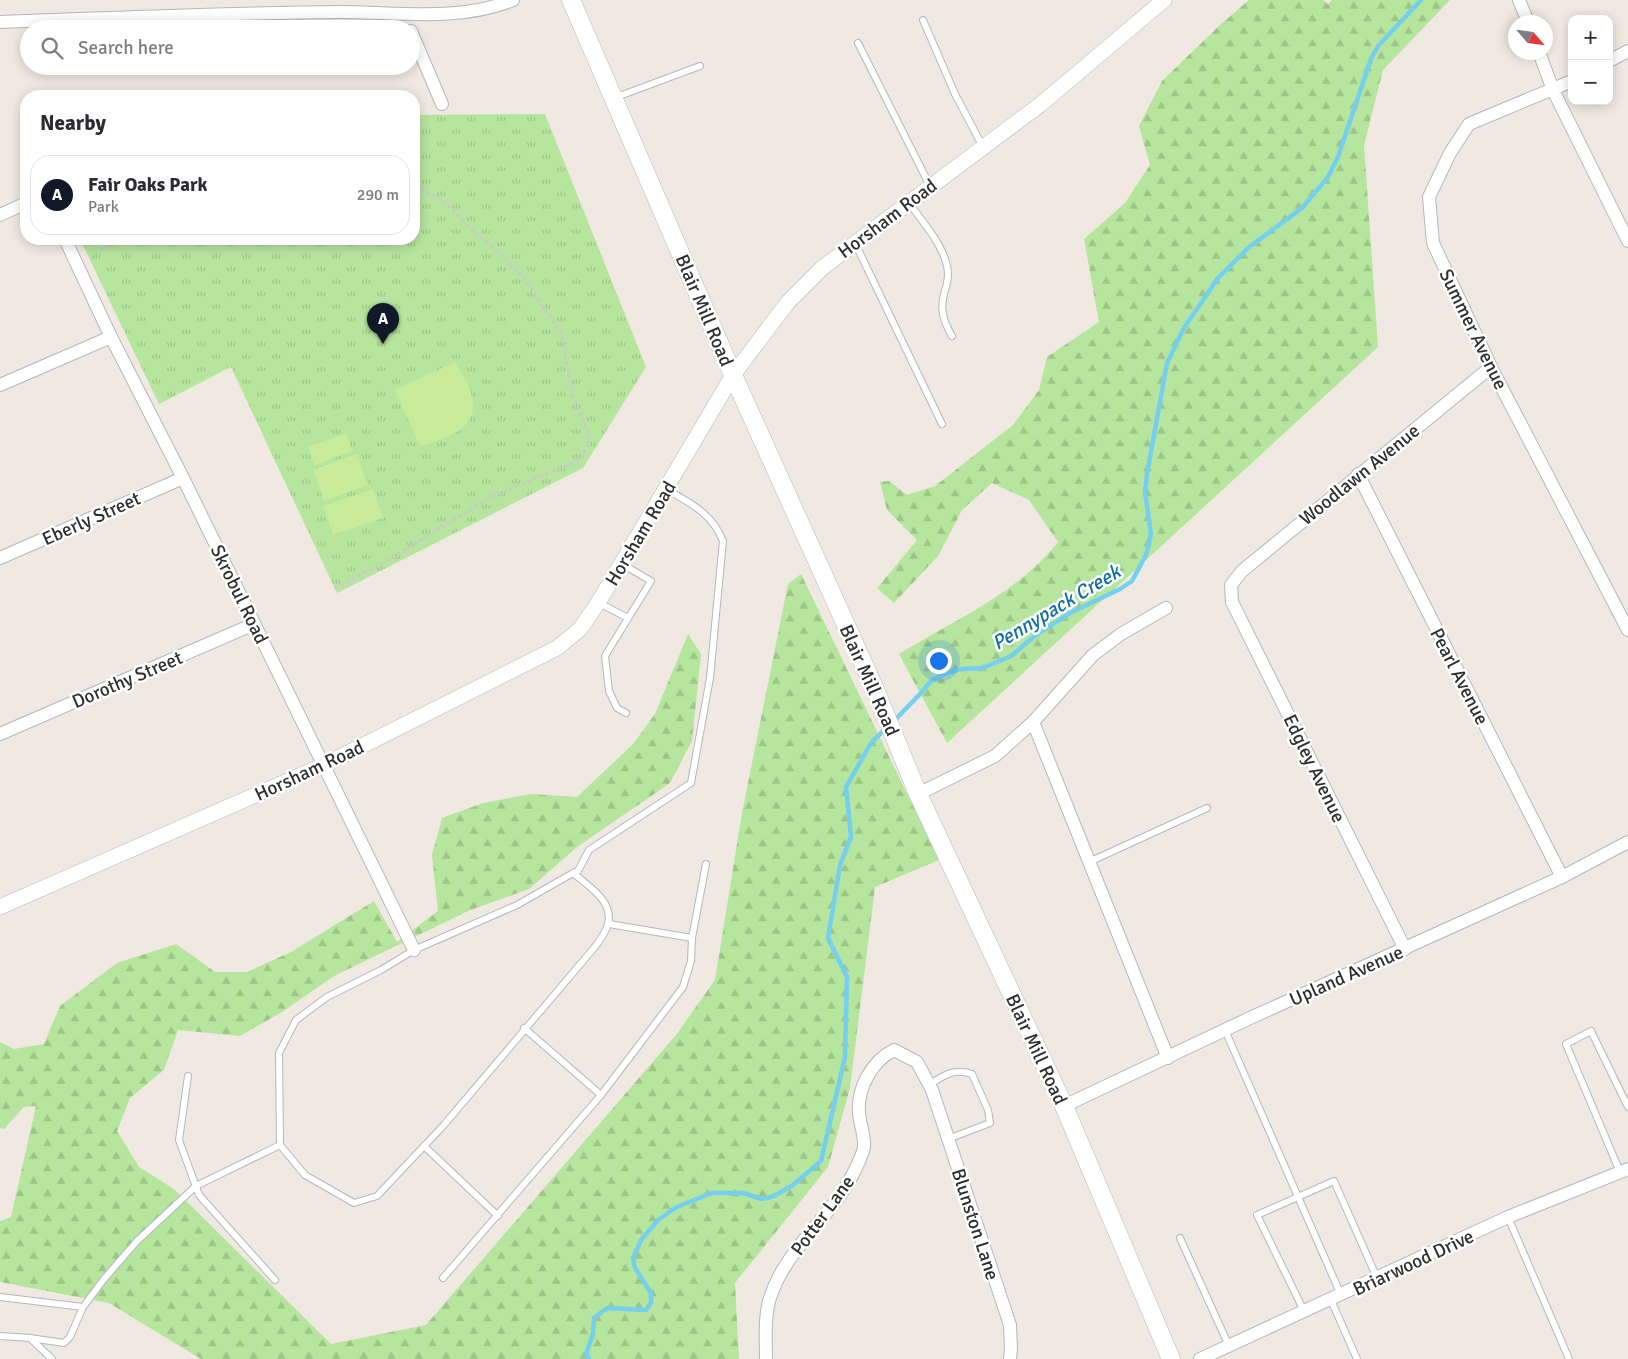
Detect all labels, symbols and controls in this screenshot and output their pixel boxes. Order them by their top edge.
north arrow [1508,15,1553,60]
map controls [1568,15,1613,105]
button: + [1568,15,1613,60]
search box [20,20,420,75]
icon: search [38,34,66,62]
text: Search here [78,36,174,60]
button: − [1568,60,1613,105]
text: Nearby [40,110,106,136]
text: Fair Oaks Park [88,173,207,197]
street label: Horsham Road [833,174,942,264]
text: A [52,185,62,205]
text: 290 m [357,185,399,205]
text: Park [88,197,119,217]
street label: Blair Mill Road [670,251,738,370]
street label: Summer Avenue [1434,265,1513,394]
pin: A [367,303,399,344]
street label: Woodlawn Avenue [1295,419,1425,531]
street label: Horsham Road [600,477,682,590]
street label: Eberly Street [38,486,145,551]
street label: Skrobul Road [205,541,273,648]
water label: Pennypack Creek [988,558,1127,656]
street label: Blair Mill Road [834,621,904,740]
street label: Pearl Avenue [1424,624,1494,729]
street label: Dorothy Street [68,646,187,714]
your location [926,648,952,674]
street label: Edgley Avenue [1277,710,1351,827]
street label: Horsham Road [251,735,368,807]
street label: Upland Avenue [1286,940,1407,1012]
street label: Blair Mill Road [1000,990,1072,1109]
street label: Blunston Lane [946,1165,1004,1283]
street label: Potter Lane [786,1171,860,1260]
street label: Briarwood Drive [1349,1224,1478,1301]

